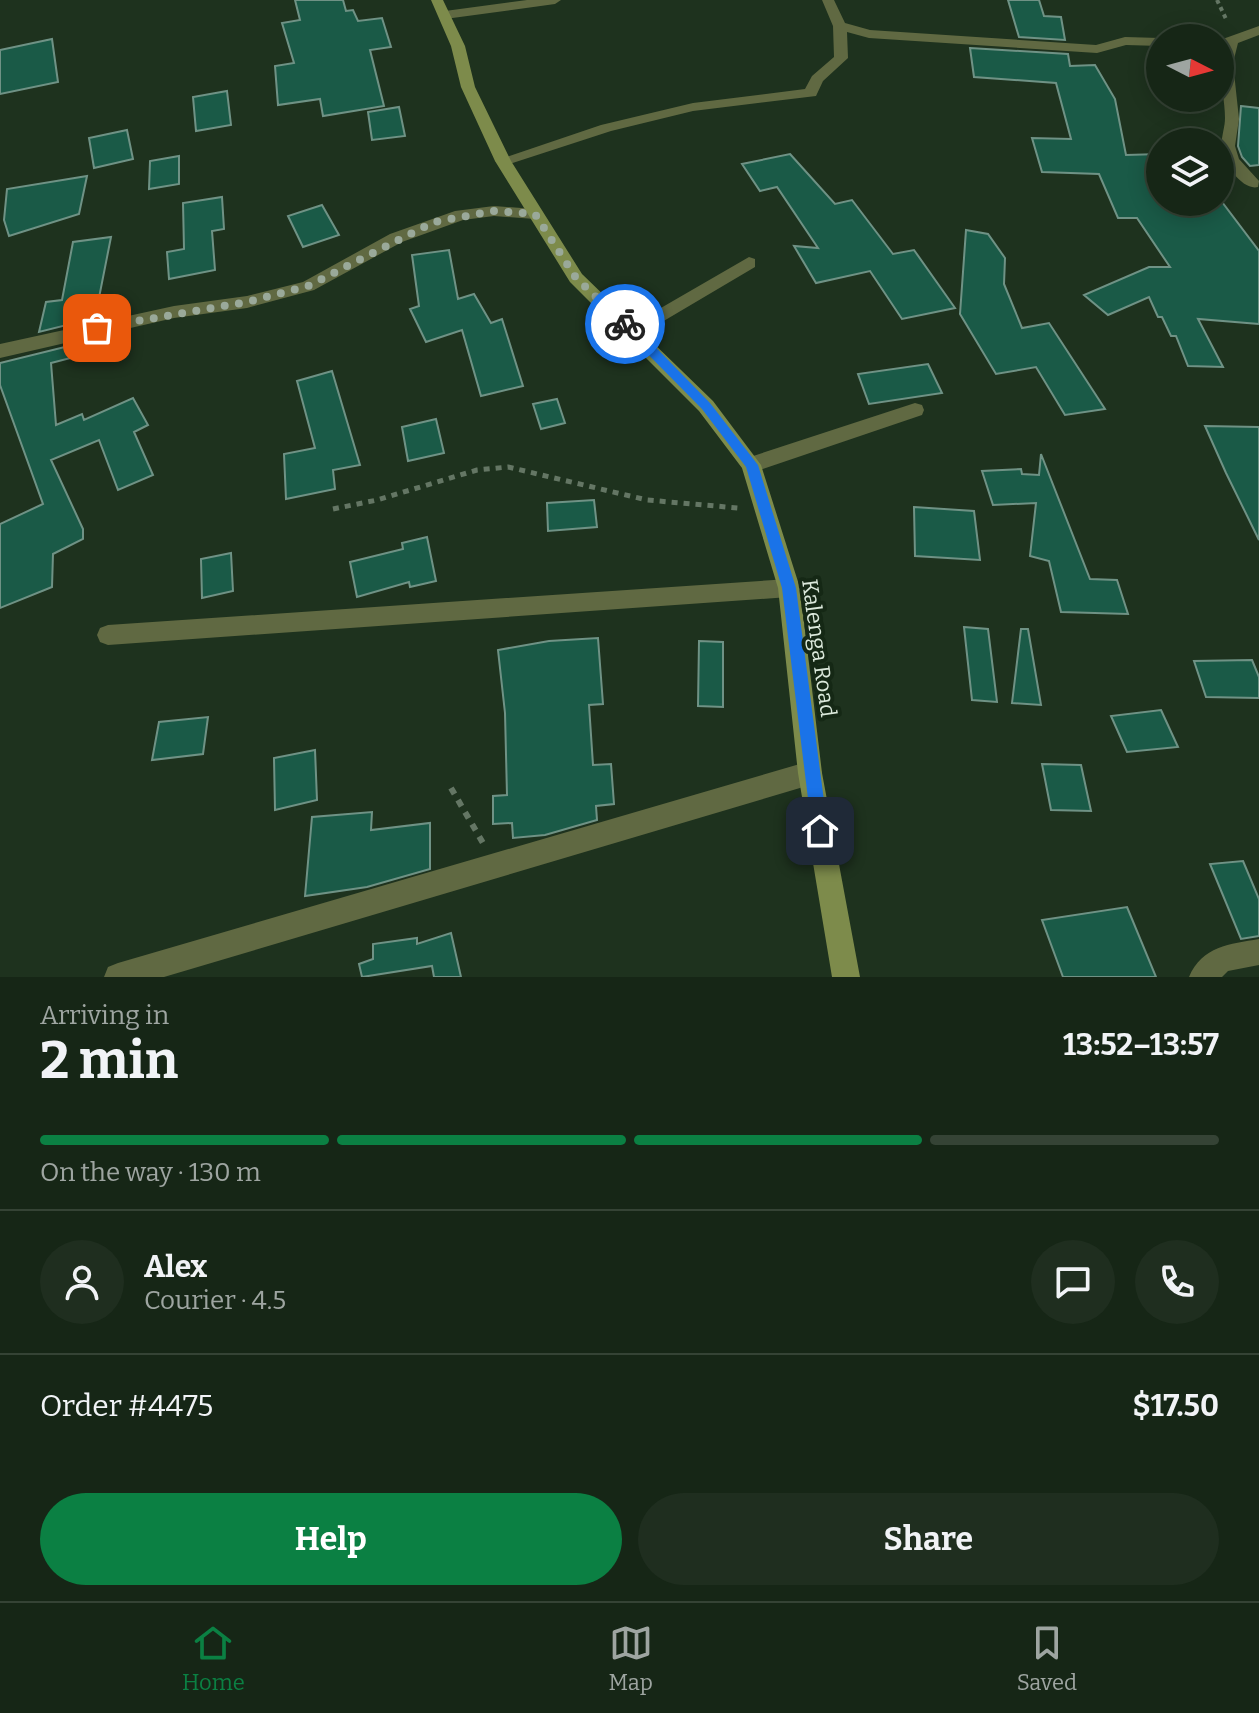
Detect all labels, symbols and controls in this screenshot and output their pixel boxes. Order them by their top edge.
north arrow [1146,24,1234,112]
map controls [1146,24,1234,216]
button: layers [1146,128,1234,216]
courier [585,284,665,364]
pin [63,294,131,362]
icon: bike [603,302,647,346]
icon: bag [75,306,119,350]
street label: Kalenga Road [796,577,842,719]
pin [786,797,854,865]
icon: home [798,809,842,853]
text: Arriving in [40,1000,169,1031]
text: 13:52–13:57 [1063,1027,1219,1063]
text: 2 min [40,1029,178,1092]
text: On the way · 130 m [40,1157,261,1188]
button: person [40,1240,124,1324]
button: chat [1031,1240,1115,1324]
button: phone [1135,1240,1219,1324]
text: Alex [144,1249,207,1285]
text: Courier · 4.5 [144,1285,286,1316]
text: Order #4475 [40,1388,213,1424]
text: $17.50 [1133,1388,1219,1424]
button: Help [40,1493,622,1585]
button: Share [638,1493,1219,1585]
tab: Home [182,1621,245,1696]
tab: Map [609,1621,653,1696]
tab: Saved [1017,1621,1077,1696]

